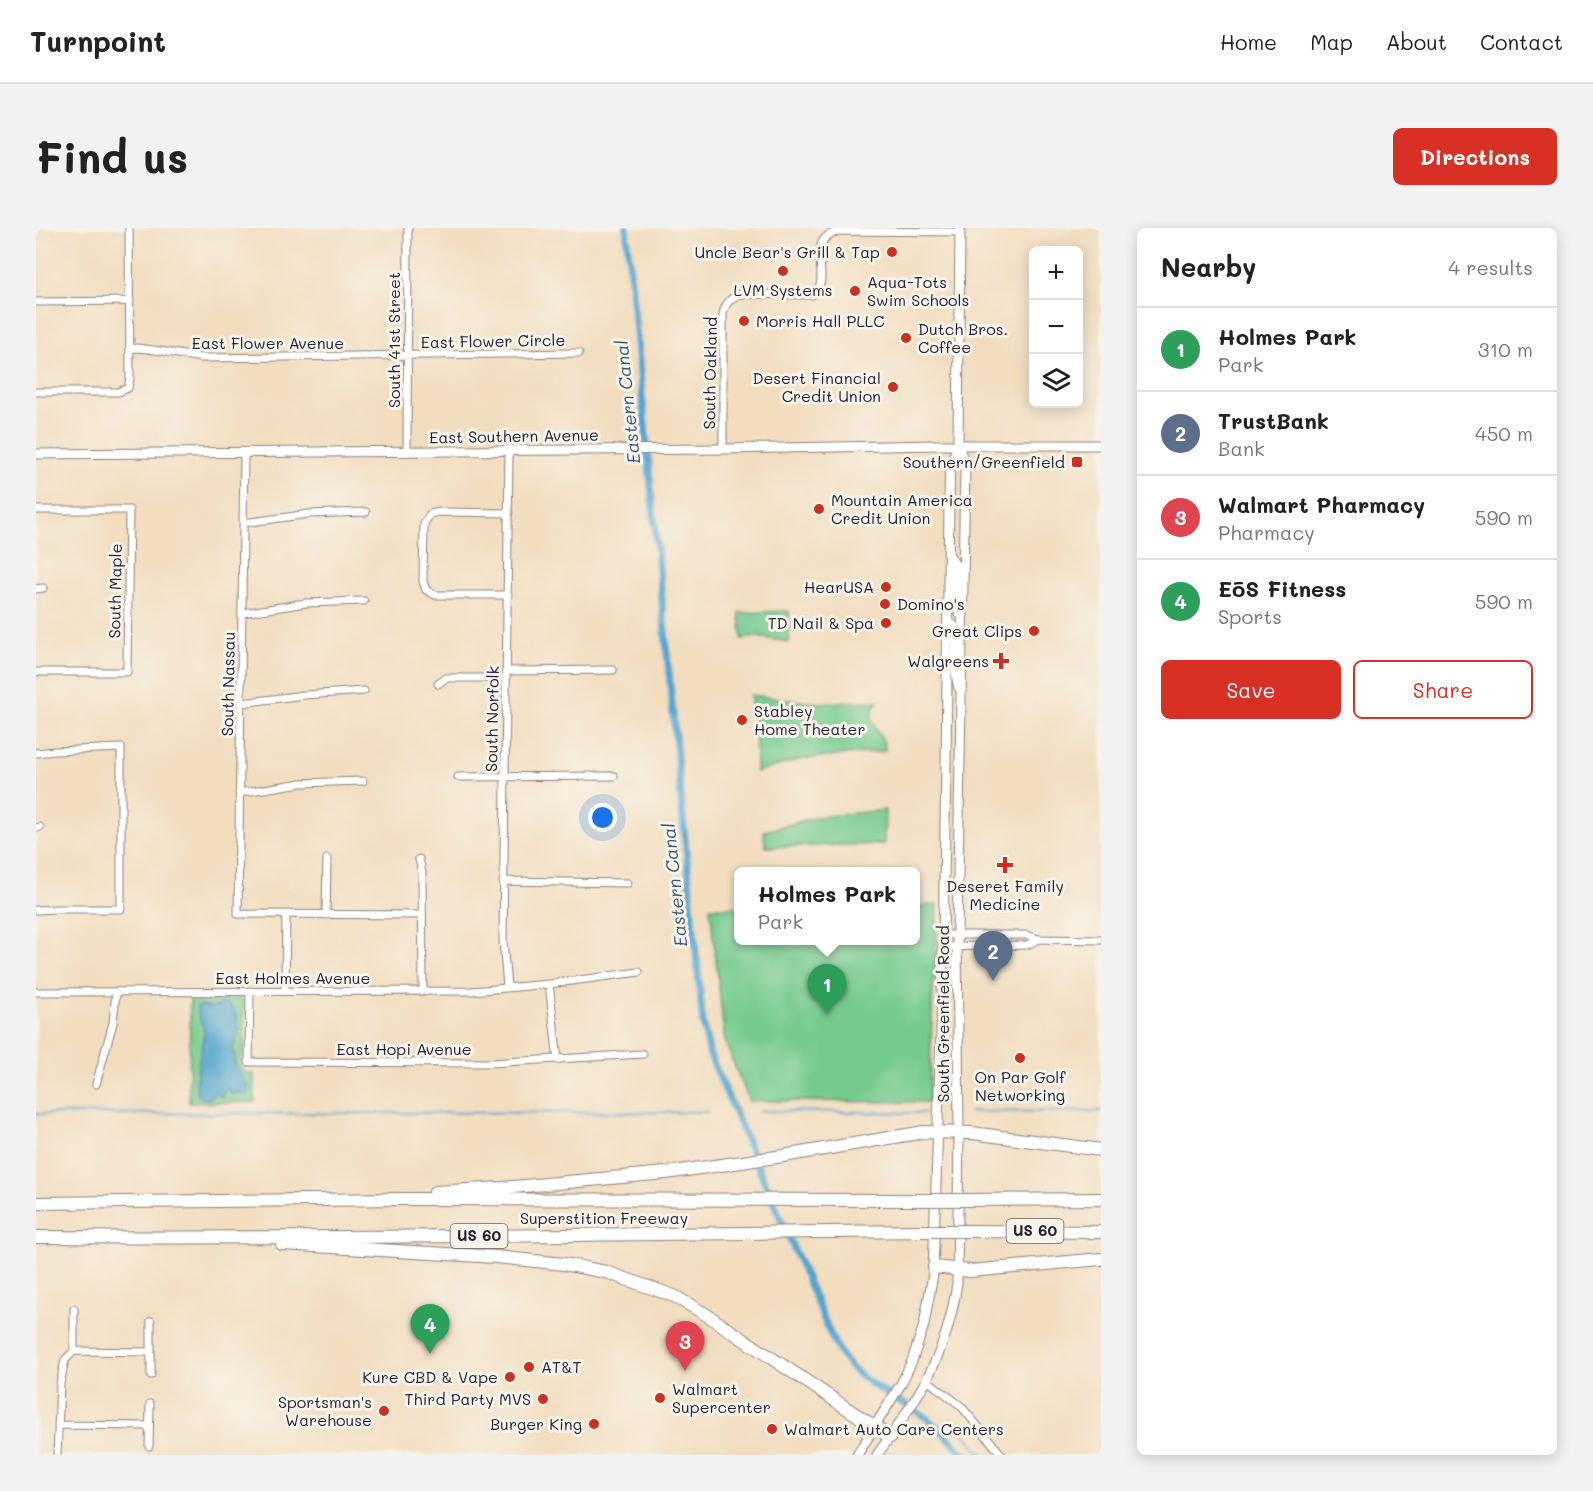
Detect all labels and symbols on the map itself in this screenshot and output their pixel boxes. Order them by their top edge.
place label: Uncle Bear's Grill & Tap [694,241,880,262]
marker: Uncle Bear's Grill & Tap [885,245,899,259]
marker: LVM Systems [776,264,790,278]
place label: Aqua-Tots Swim Schools [867,271,969,310]
street label: South 41st Street [383,272,404,408]
place label: LVM Systems [733,279,833,300]
marker: Aqua-Tots Swim Schools [848,284,862,298]
place label: Morris Hall PLLC [756,310,885,331]
marker: Morris Hall PLLC [737,314,751,328]
street label: South Oakland [698,317,721,429]
place label: Dutch Bros. Coffee [918,318,1008,357]
street label: East Flower Circle [420,329,566,352]
marker: Dutch Bros. Coffee [899,331,913,345]
street label: East Flower Avenue [192,332,344,353]
water label: Eastern Canal [609,339,645,465]
place label: Desert Financial Credit Union [752,367,881,406]
marker: Desert Financial Credit Union [886,380,900,394]
street label: East Southern Avenue [429,424,599,447]
place label: Southern/Greenfield [903,451,1065,472]
marker: Southern/Greenfield [1070,455,1084,469]
place label: Mountain America Credit Union [831,489,973,528]
marker: Mountain America Credit Union [812,502,826,516]
street label: South Maple [103,543,126,639]
place label: HearUSA [804,576,874,597]
marker: HearUSA [879,580,893,594]
place label: Domino's [897,593,965,614]
marker: Domino's [878,597,892,611]
place label: TD Nail & Spa [768,612,874,633]
marker: TD Nail & Spa [879,616,893,630]
place label: Great Clips [932,620,1022,641]
marker: Great Clips [1027,624,1041,638]
street label: South Nassau [216,632,239,736]
place label: Walgreens [907,650,989,671]
marker: Walgreens [994,654,1008,668]
street label: South Norfolk [480,666,503,772]
place label: Stabley Home Theater [754,700,865,739]
marker: Stabley Home Theater [735,713,749,727]
your location [588,803,617,832]
water label: Eastern Canal [656,822,692,948]
marker: Deseret Family Medicine [996,856,1014,874]
place label: Deseret Family Medicine [946,875,1064,914]
street label: South Greenfield Road [932,925,953,1103]
pin: 2 [974,932,1012,981]
pin: 1 [808,964,846,1014]
street label: East Holmes Avenue [216,967,370,988]
street label: East Hopi Avenue [336,1038,472,1059]
marker: On Par Golf Networking [1013,1051,1027,1065]
place label: On Par Golf Networking [974,1066,1066,1105]
street label: Superstition Freeway [520,1207,688,1228]
road number: US 60 [1006,1219,1064,1243]
road number: US 60 [450,1224,508,1248]
pin: 4 [410,1304,450,1354]
pin: 3 [666,1322,704,1371]
place label: AT&T [541,1356,582,1377]
marker: AT&T [522,1360,536,1374]
place label: Kure CBD & Vape [362,1366,498,1387]
marker: Kure CBD & Vape [503,1370,517,1384]
place label: Walmart Supercenter [672,1378,771,1417]
place label: Third Party MVS [405,1388,531,1409]
place label: Sportsman's Warehouse [278,1391,372,1430]
marker: Walmart Supercenter [653,1391,667,1405]
marker: Third Party MVS [536,1392,550,1406]
marker: Sportsman's Warehouse [377,1404,391,1418]
place label: Burger King [490,1413,582,1434]
marker: Burger King [587,1417,601,1431]
place label: Walmart Auto Care Centers [784,1418,1004,1439]
marker: Walmart Auto Care Centers [765,1422,779,1436]

